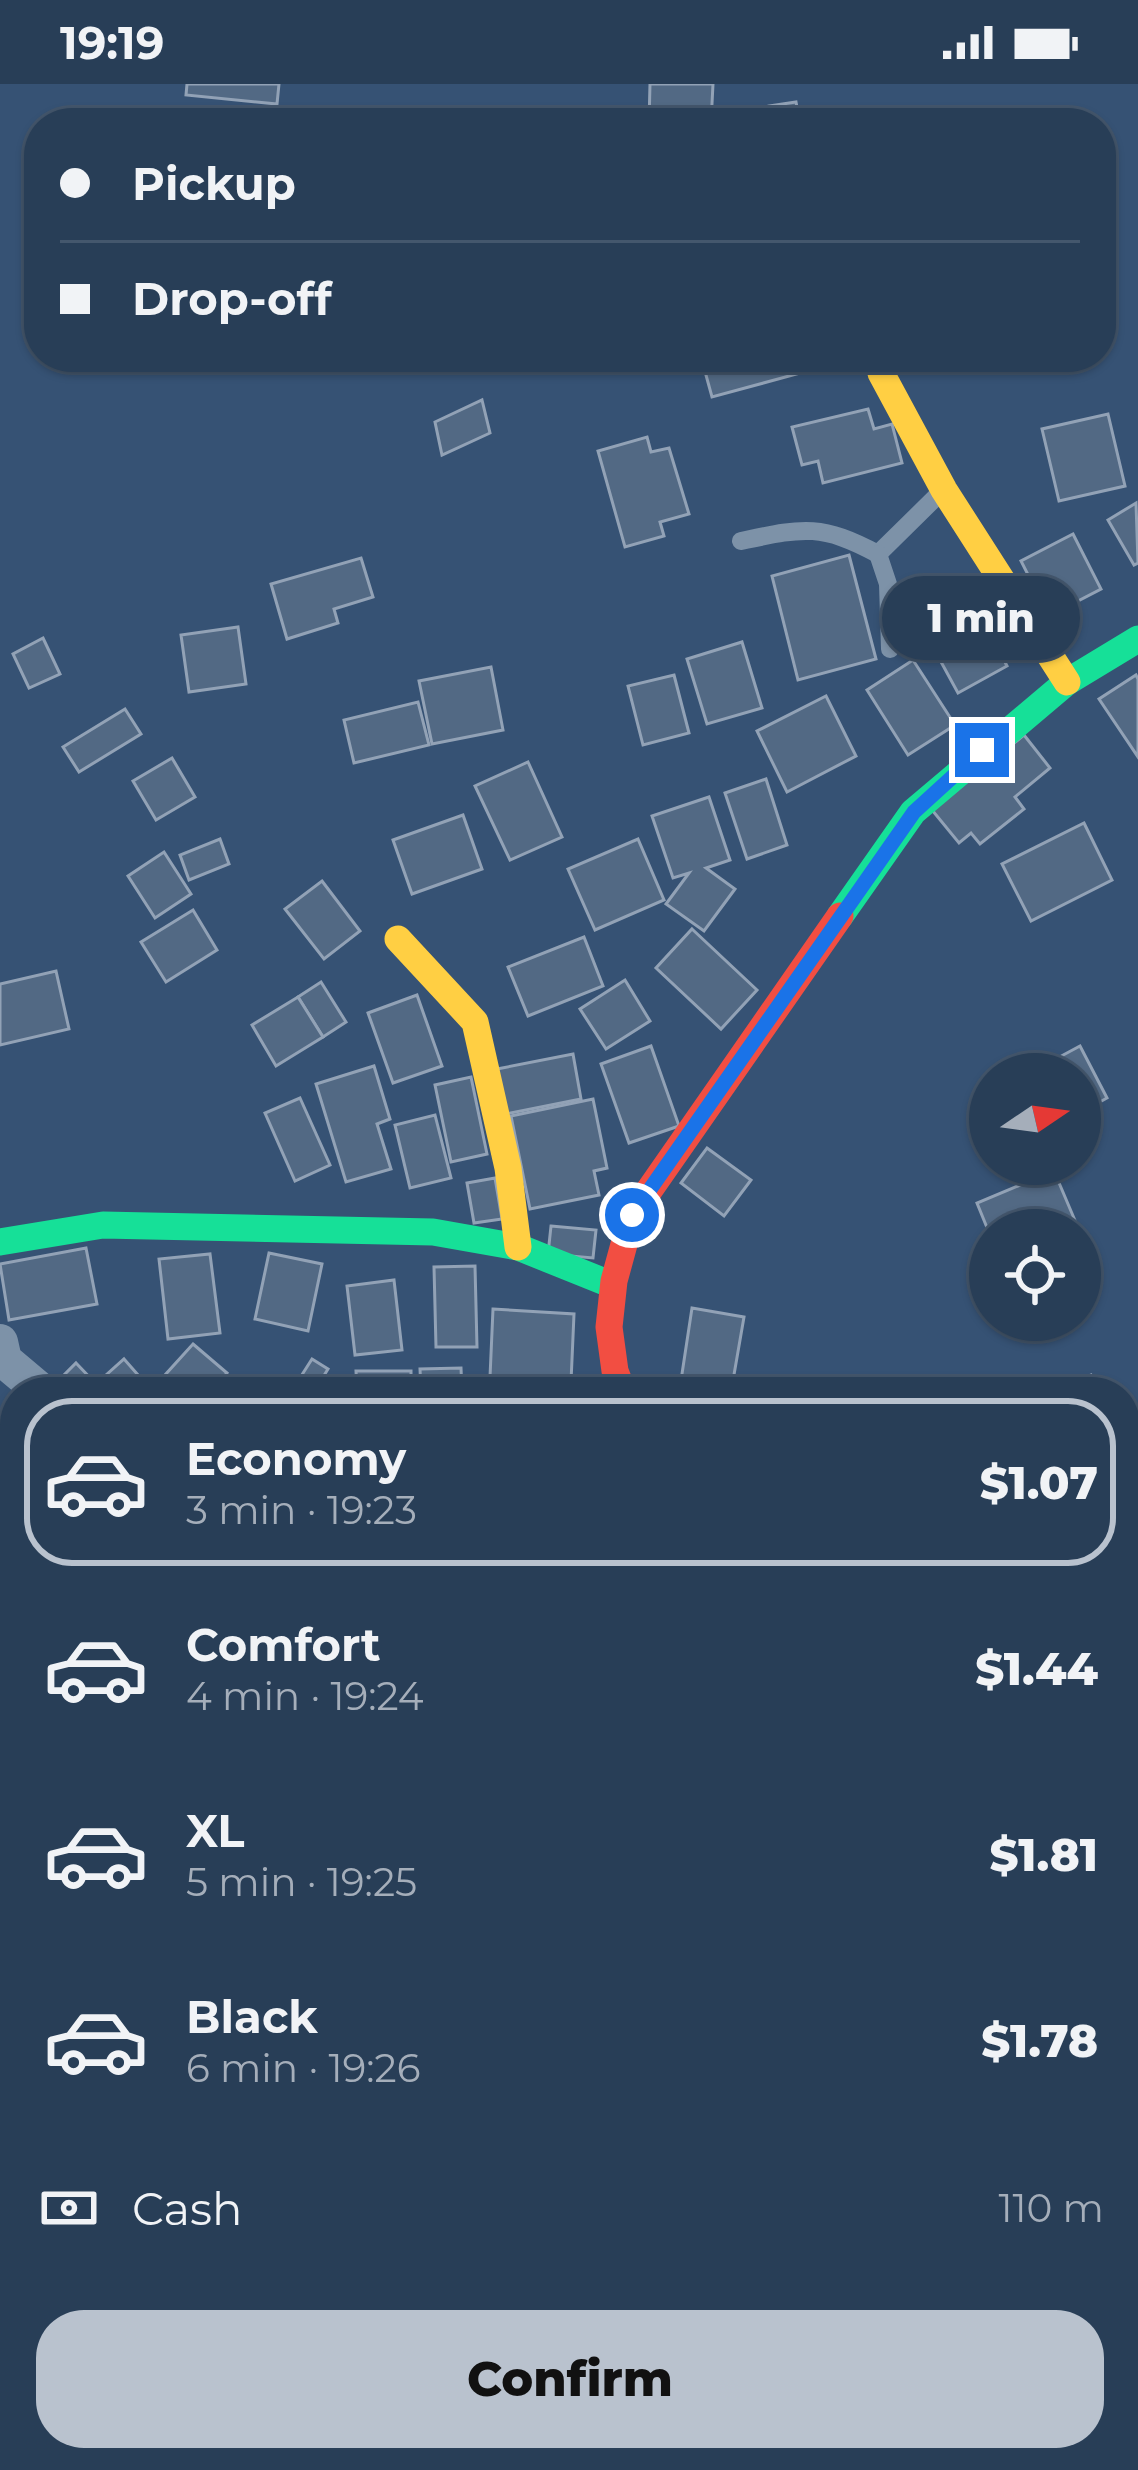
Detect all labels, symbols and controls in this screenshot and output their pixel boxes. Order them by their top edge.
text: 19:19 [60,15,164,70]
text: Pickup [132,156,296,211]
text: Drop-off [132,271,332,326]
callout: 1 min [883,576,1081,660]
text: 1 min [927,594,1035,642]
route end [955,723,1009,777]
north arrow [969,1053,1101,1185]
map controls [969,1053,1101,1341]
route start [605,1188,659,1242]
button: locate [969,1209,1101,1341]
icon: car [42,1428,150,1536]
text: Economy [186,1431,406,1486]
text: $1.07 [980,1455,1098,1510]
text: 3 min · 19:23 [186,1486,417,1534]
icon: car [42,1614,150,1722]
text: Comfort [186,1617,381,1672]
text: $1.44 [975,1641,1098,1696]
text: 4 min · 19:24 [186,1672,424,1720]
icon: car [42,1800,150,1908]
text: XL [186,1803,244,1858]
text: $1.81 [990,1827,1098,1882]
text: 5 min · 19:25 [186,1858,417,1906]
icon: car [42,1986,150,2094]
text: Black [186,1989,318,2044]
text: $1.78 [981,2013,1098,2068]
text: 6 min · 19:26 [186,2044,420,2092]
icon: cash [36,2175,102,2241]
text: Cash [132,2181,243,2236]
text: 110 m [998,2184,1104,2232]
button: Confirm [36,2310,1104,2448]

